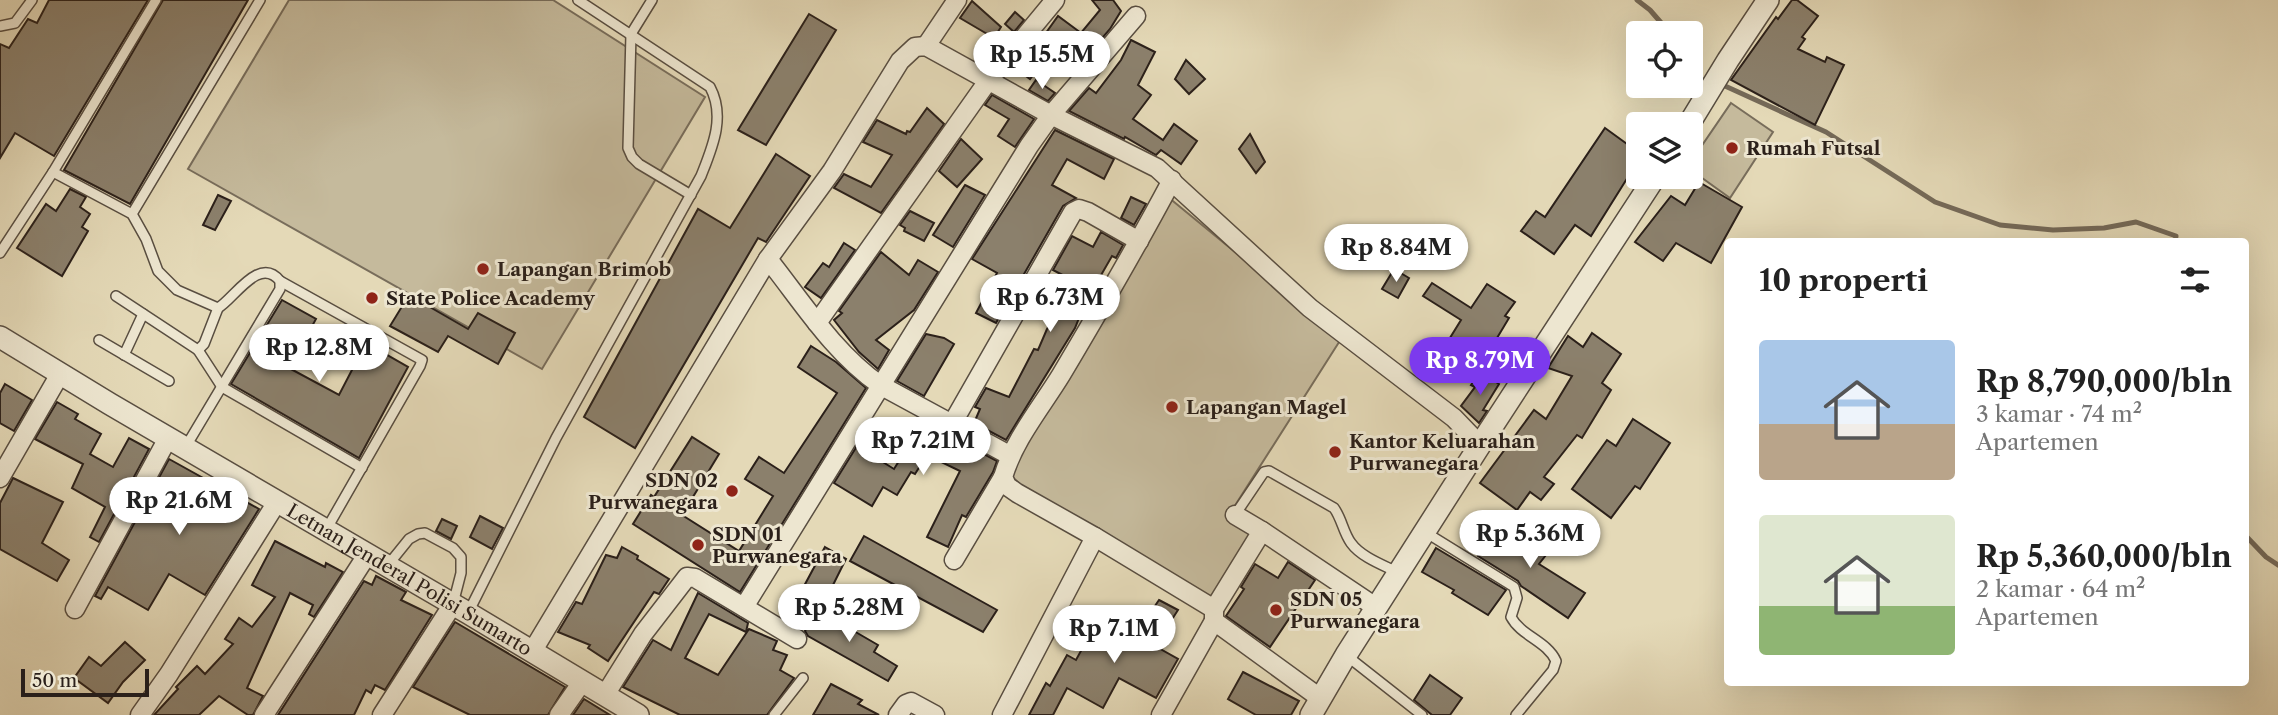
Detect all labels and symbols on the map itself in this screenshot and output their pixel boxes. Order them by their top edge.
pin: Rp 15.5M [970,32,1114,91]
place label: Rumah Futsal [1746,137,1881,160]
marker: Rumah Futsal [1724,140,1740,156]
pin: Rp 8.84M [1324,224,1468,284]
place label: Lapangan Brimob [497,258,671,281]
marker: Lapangan Brimob [475,261,491,277]
pin: Rp 6.73M [978,274,1122,334]
place label: State Police Academy [386,287,596,310]
marker: State Police Academy [364,290,380,306]
pin: Rp 12.8M [247,324,391,384]
pin: Rp 8.79M [1408,338,1552,397]
place label: Lapangan Magel [1186,396,1347,419]
marker: Lapangan Magel [1164,399,1180,415]
pin: Rp 7.21M [851,418,995,477]
place label: Kantor Keluarahan Purwanegara [1349,430,1535,475]
marker: Kantor Keluarahan Purwanegara [1327,444,1343,460]
place label: SDN 02 Purwanegara [588,469,719,514]
pin: Rp 21.6M [107,477,251,537]
marker: SDN 02 Purwanegara [724,483,740,499]
street label: Letnan Jenderal Polisi Sumarto [283,498,536,660]
pin: Rp 5.36M [1458,510,1602,570]
place label: SDN 01 Purwanegara [712,523,843,568]
marker: SDN 01 Purwanegara [690,537,706,553]
pin: Rp 5.28M [777,584,921,644]
place label: SDN 05 Purwanegara [1290,588,1421,633]
marker: SDN 05 Purwanegara [1268,602,1284,618]
pin: Rp 7.1M [1049,606,1179,665]
scale bar [21,666,149,698]

